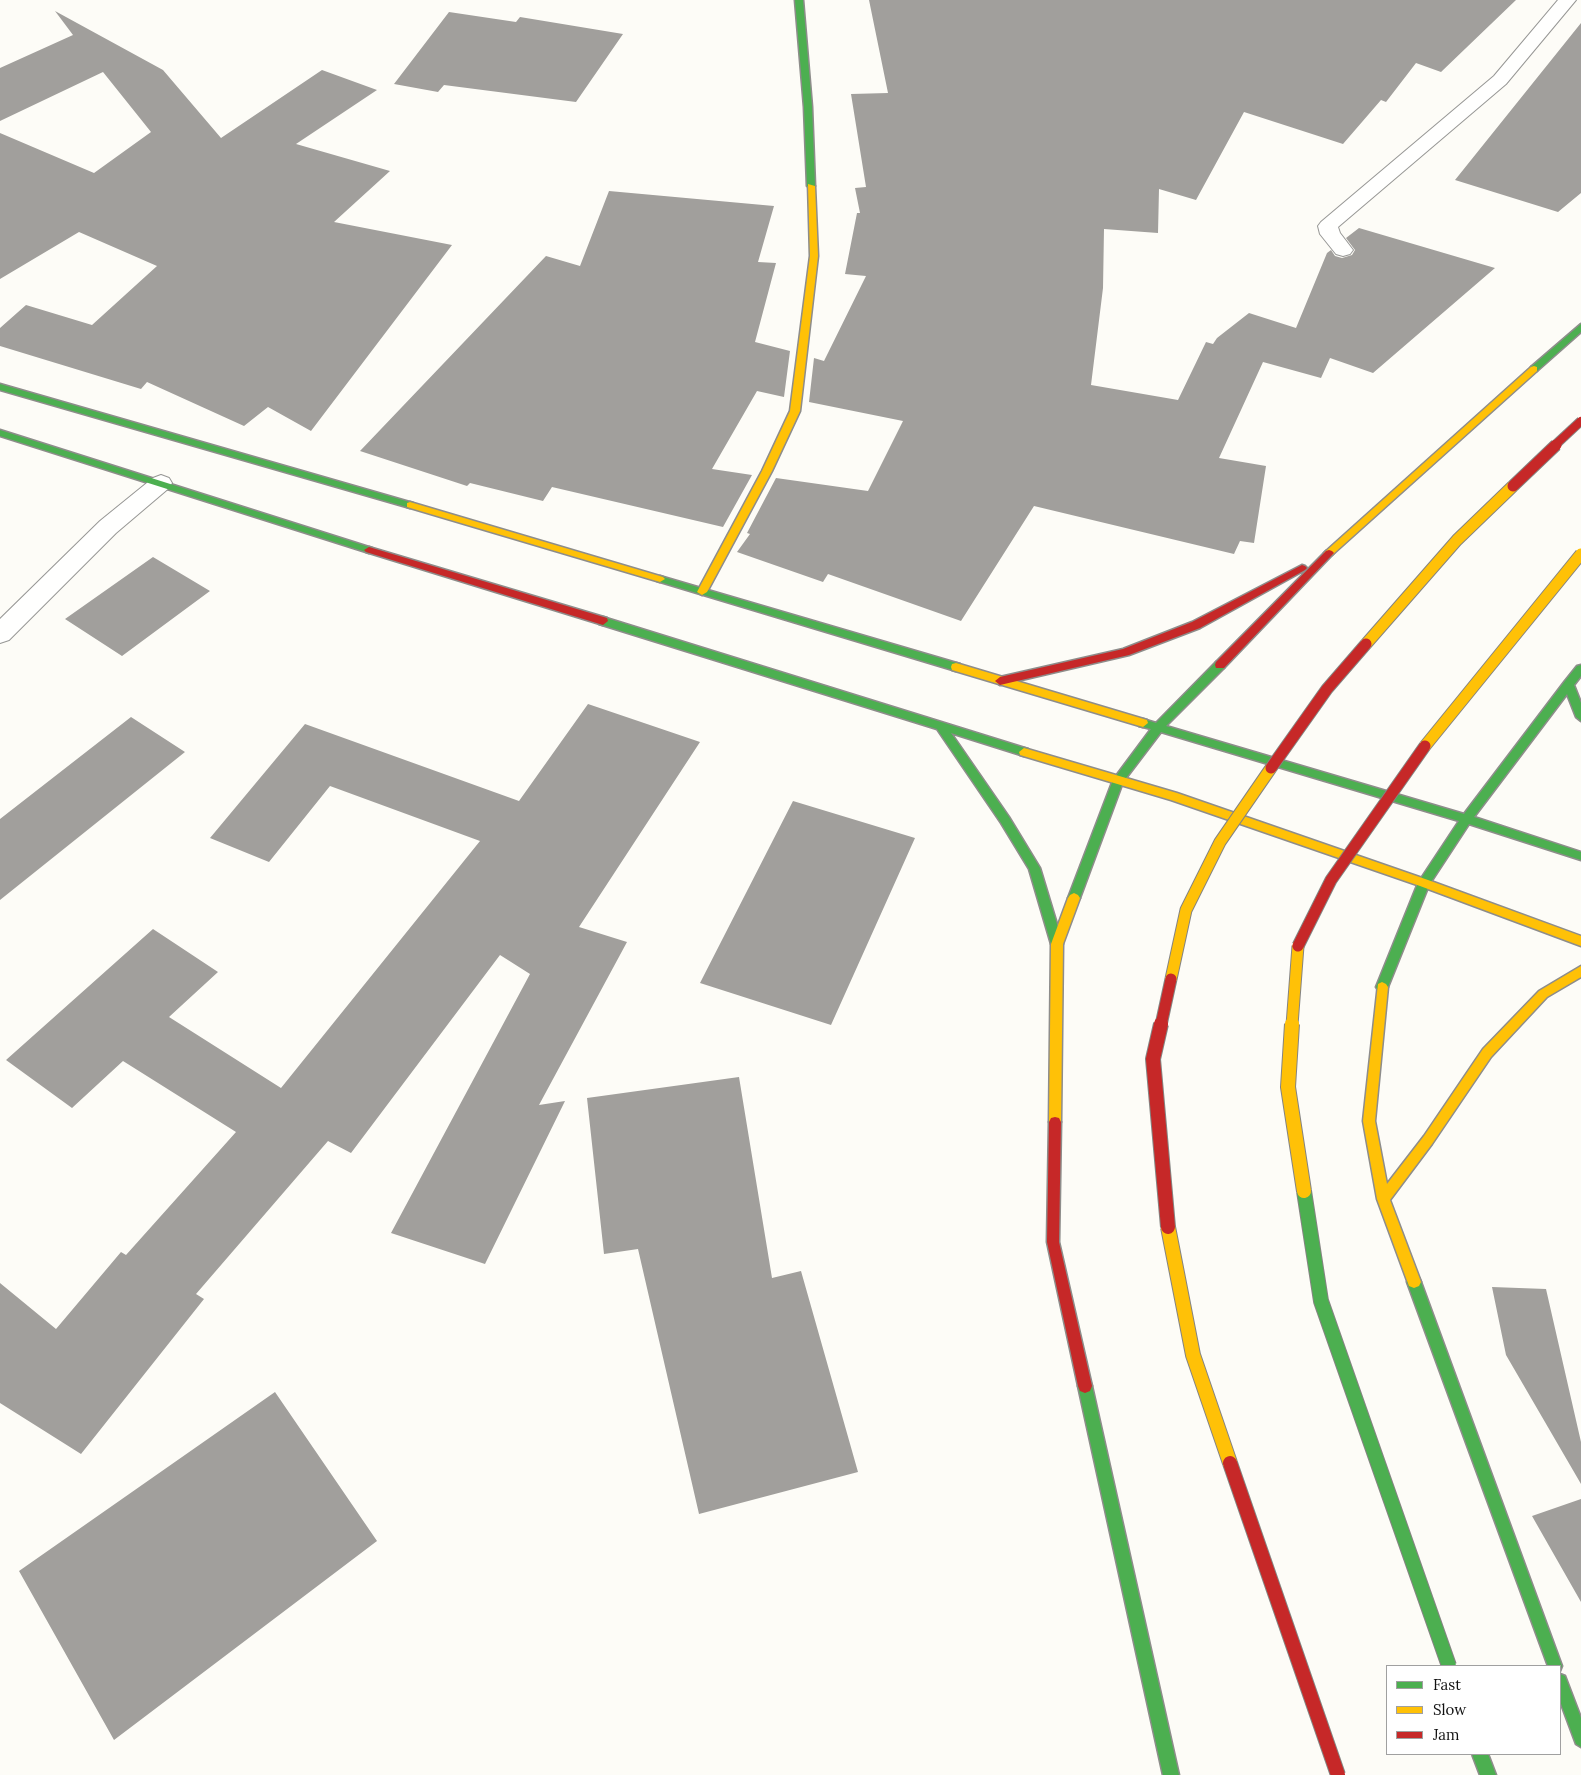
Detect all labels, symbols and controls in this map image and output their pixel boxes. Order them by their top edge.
legend [1386,1665,1561,1755]
text: Fast [1433,1675,1461,1694]
text: Slow [1433,1700,1466,1719]
text: Jam [1433,1725,1460,1744]

